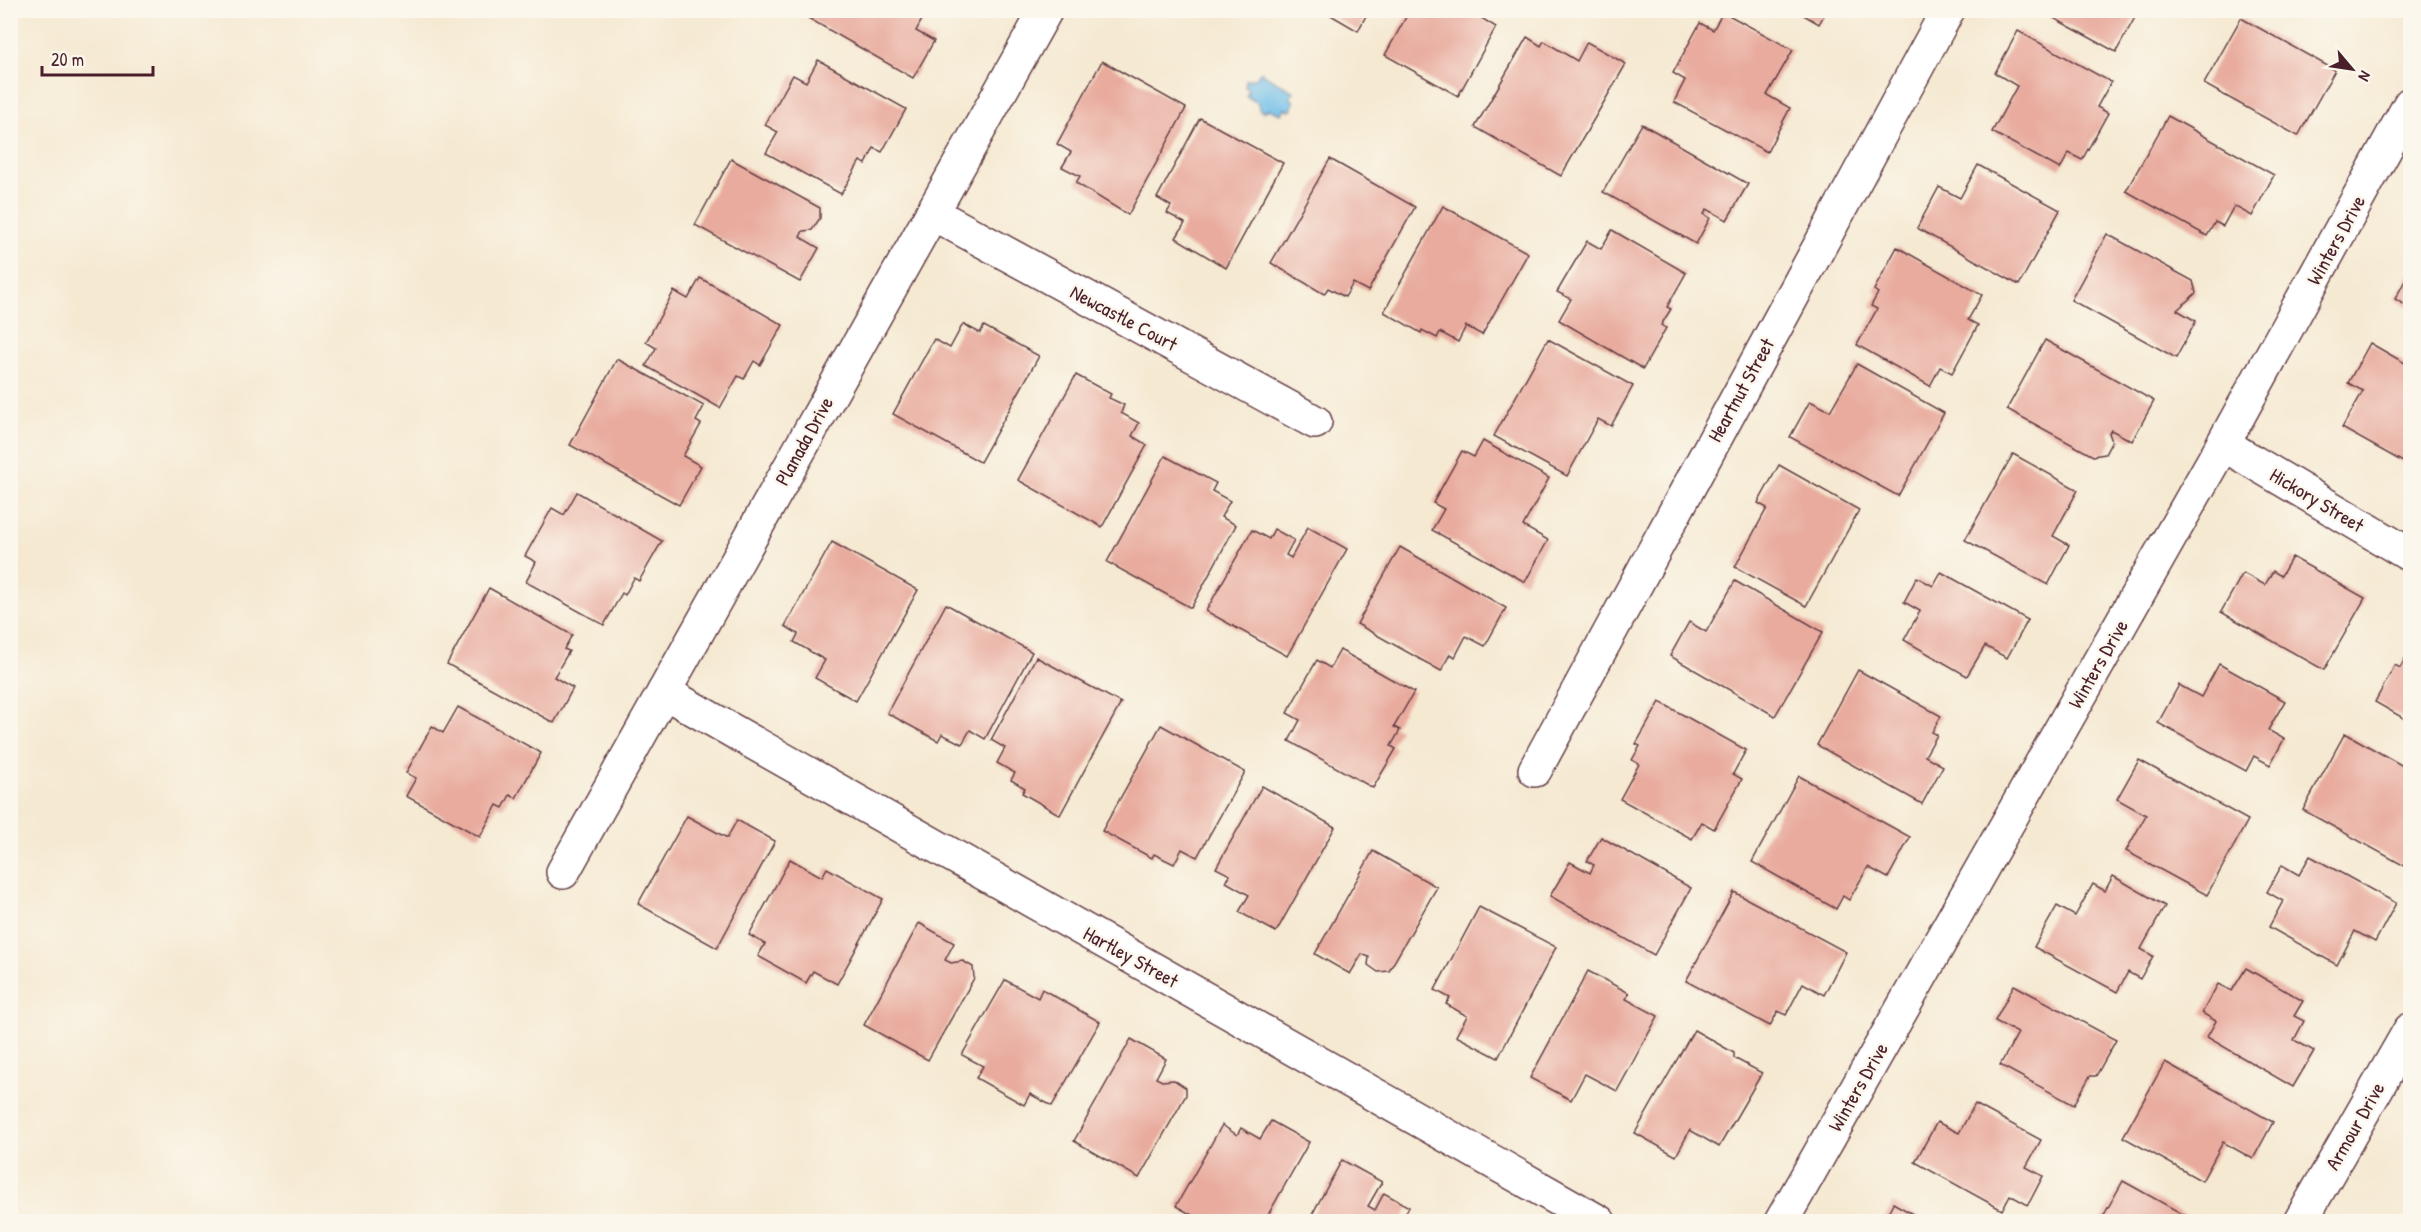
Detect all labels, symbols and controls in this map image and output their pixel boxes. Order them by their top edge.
scale bar [42,39,153,77]
north arrow [2322,39,2382,99]
text: 20 m [51,47,84,72]
text: N [2353,67,2377,86]
street label: Winters Drive [2300,190,2371,289]
street label: Newcastle Court [1066,278,1183,358]
street label: Heartnut Street [1701,332,1781,447]
street label: Planada Drive [768,392,839,490]
street label: Hickory Street [2265,461,2370,539]
street label: Winters Drive [2061,614,2134,713]
street label: Hartley Street [1079,919,1185,994]
street label: Winters Drive [1821,1037,1894,1136]
street label: Armour Drive [2319,1077,2391,1175]

